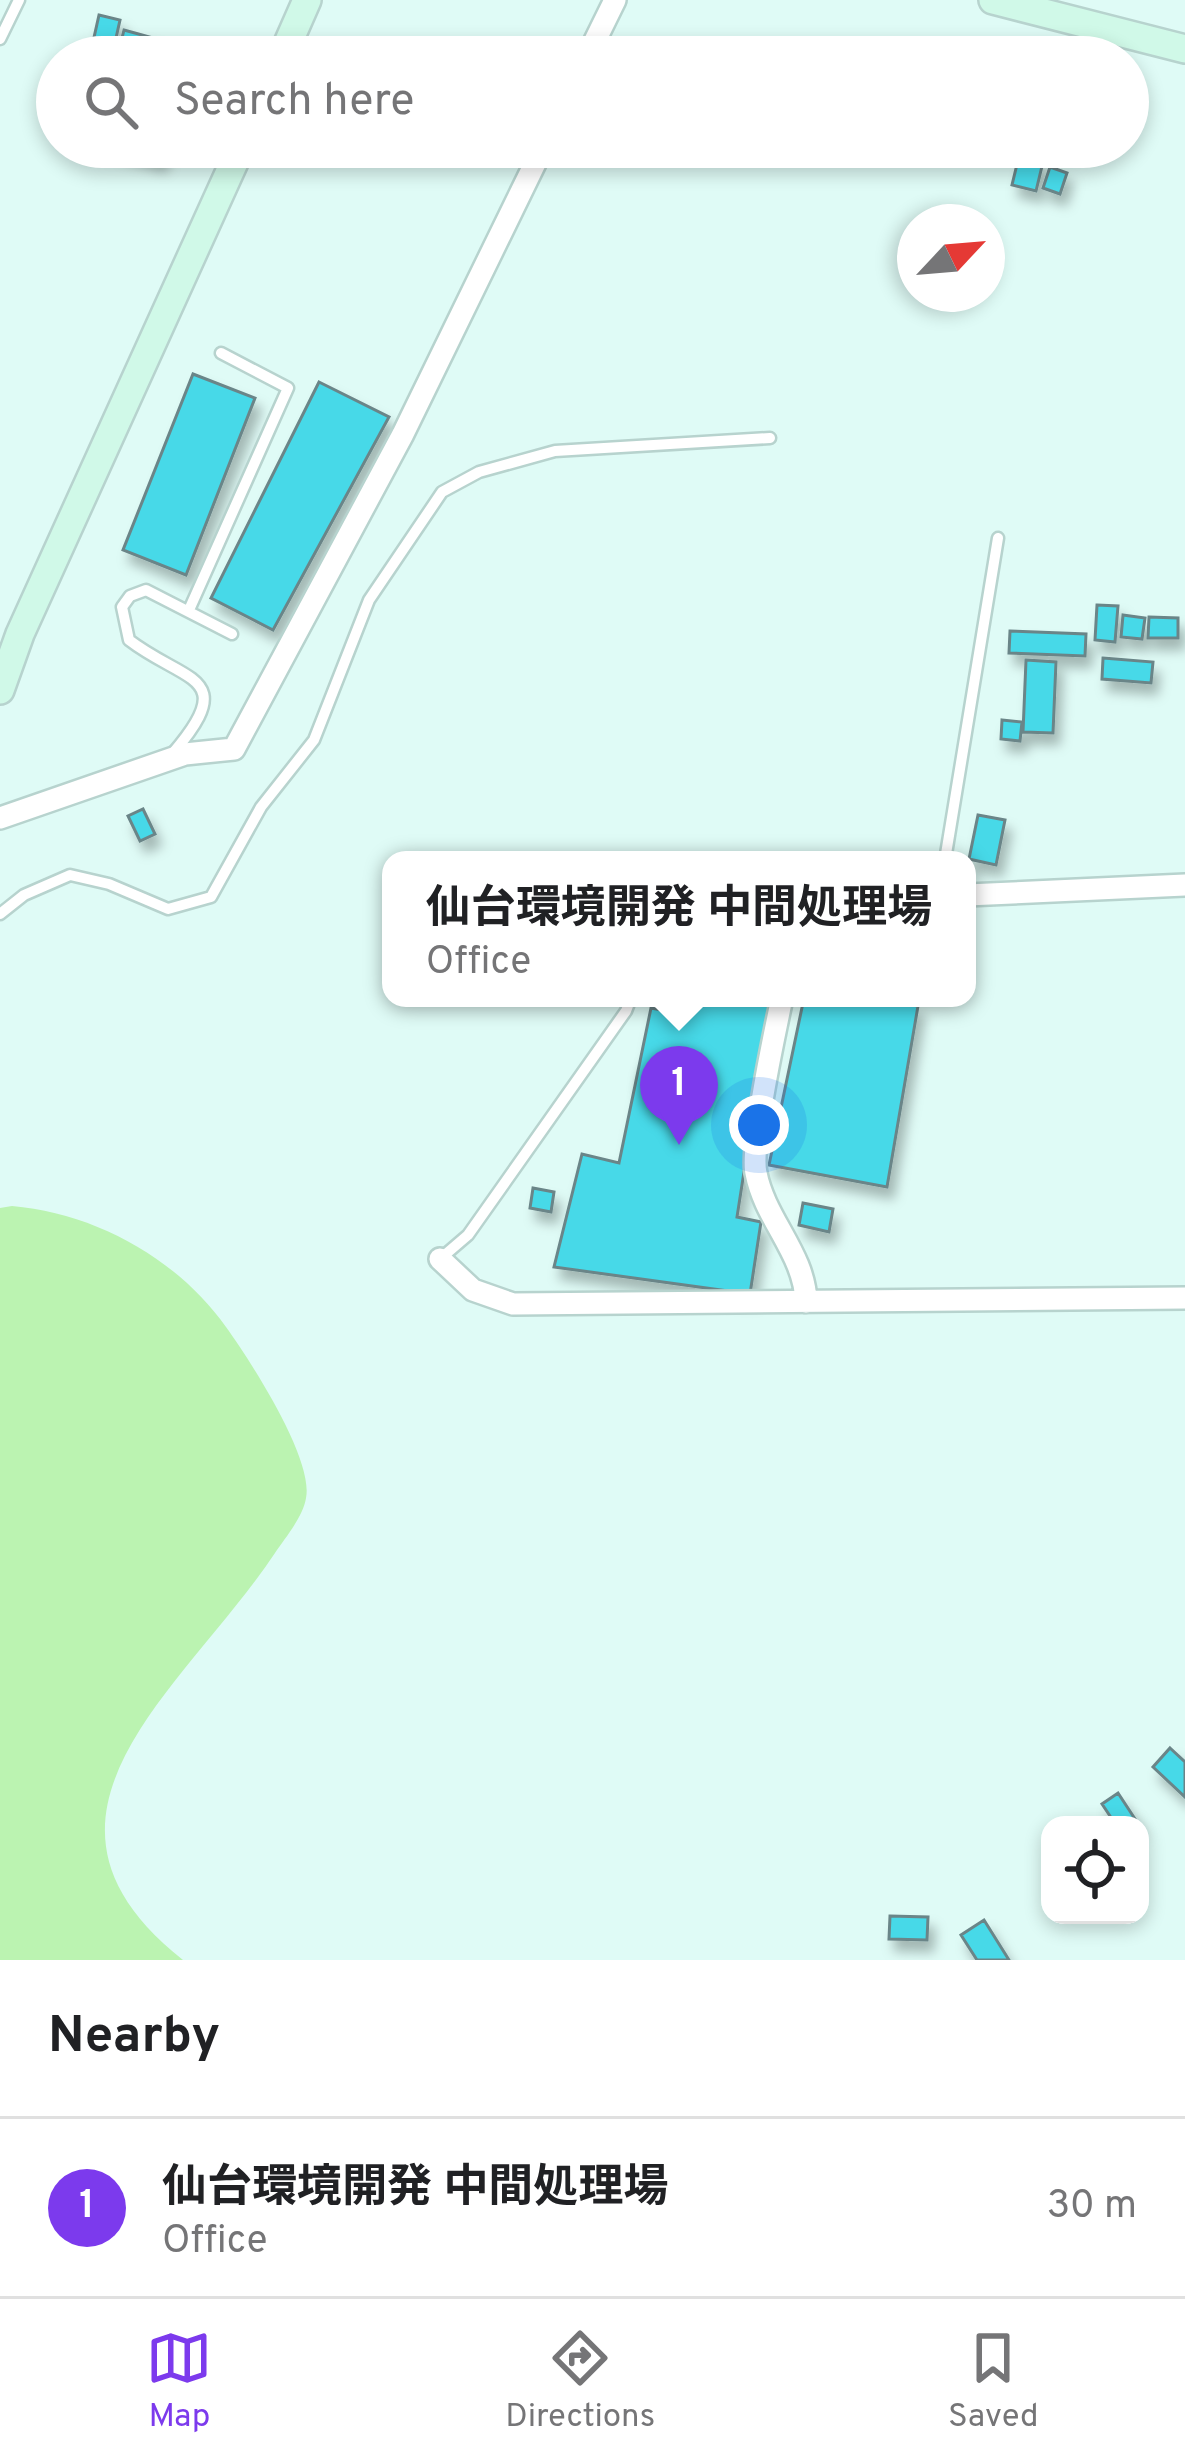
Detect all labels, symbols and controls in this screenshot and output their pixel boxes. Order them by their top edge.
search box [36,36,1149,168]
icon: search [78,69,144,135]
text: Search here [174,74,414,131]
north arrow [897,204,1005,312]
popup [382,851,976,1007]
text: 仙台環境開発 中間処理場 [426,882,932,939]
text: Office [426,939,531,988]
pin: 1 [640,1046,718,1145]
your location [729,1095,789,1155]
map controls [1041,1816,1149,1924]
button: locate [1041,1816,1149,1924]
text: Nearby [48,2006,220,2071]
text: 仙台環境開発 中間処理場 [162,2161,668,2218]
text: 1 [79,2183,95,2232]
text: 30 m [1047,2183,1137,2232]
text: Office [162,2218,267,2267]
tab: Map [146,2325,212,2439]
tab: Directions [505,2325,655,2439]
tab: Saved [948,2325,1039,2439]

